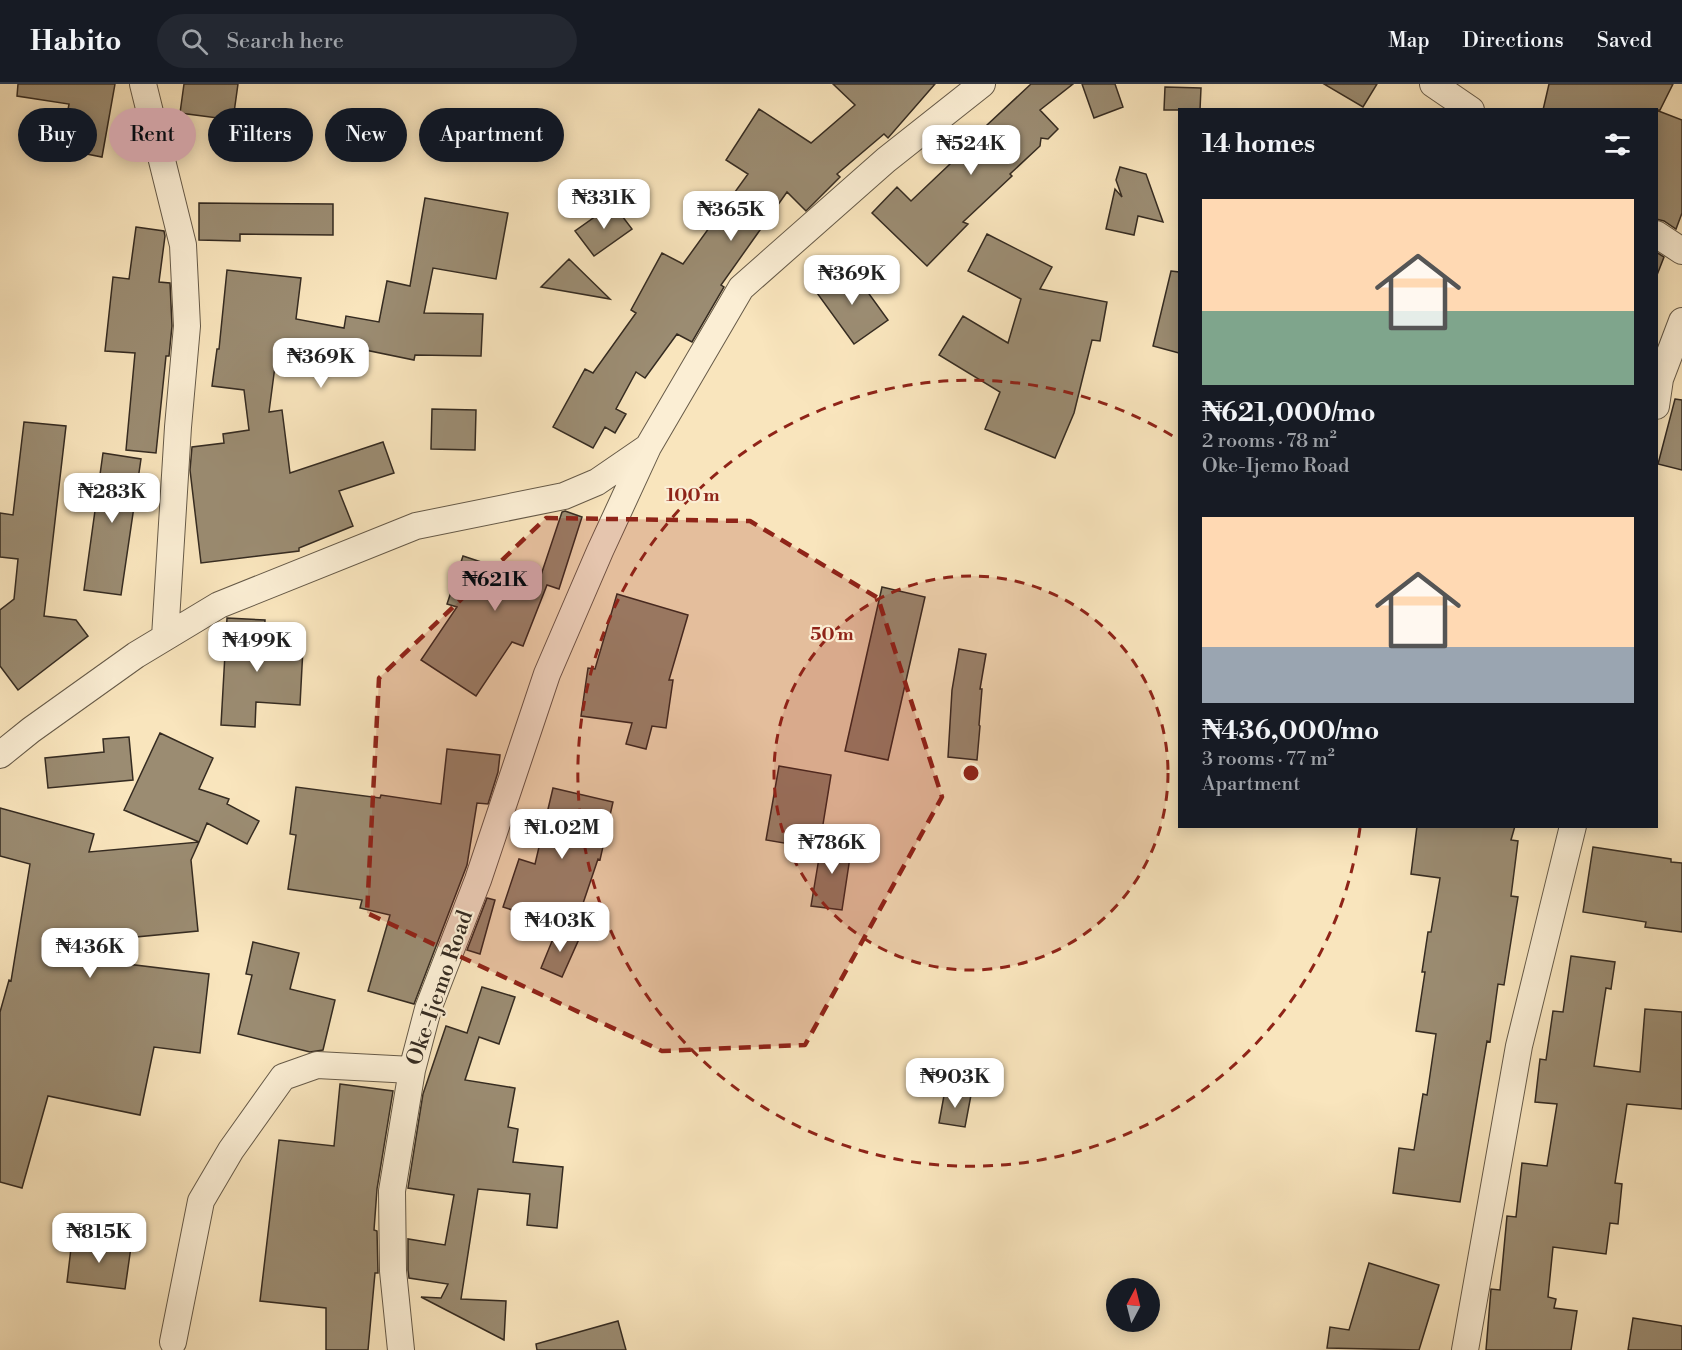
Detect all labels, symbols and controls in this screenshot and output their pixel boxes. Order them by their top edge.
search box [157,14,577,68]
text: Habito [30,24,121,59]
icon: search [178,25,211,58]
text: Search here [226,28,344,55]
text: Map [1388,28,1430,54]
text: Directions [1463,28,1564,54]
text: Saved [1597,28,1652,54]
chip: Buy [18,108,97,162]
chip: Rent [109,108,196,162]
chip: Filters [208,108,313,162]
chip: New [325,108,407,162]
chip: Apartment [419,108,564,162]
pin: ₦524K [929,125,1013,176]
text: 14 homes [1202,128,1315,160]
icon: filters [1601,128,1634,161]
text: ₦524K [936,132,1006,157]
pin: ₦331K [562,179,646,230]
text: ₦331K [572,186,636,211]
pin: ₦365K [689,191,773,242]
text: ₦365K [697,198,765,223]
icon: home [1364,238,1472,346]
pin: ₦369K [810,255,894,306]
text: ₦369K [818,262,886,287]
pin: ₦369K [279,338,363,389]
text: ₦369K [287,345,355,370]
text: ₦621,000/mo [1202,397,1376,429]
text: 2 rooms · 78 m² [1202,429,1337,454]
text: Oke-Ijemo Road [1202,454,1349,479]
pin: ₦283K [70,473,154,524]
text: ₦283K [78,480,146,505]
text: 100 m [666,484,720,507]
icon: home [1364,556,1472,664]
pin: ₦621K [453,561,537,612]
text: ₦621K [462,568,528,593]
pin: ₦499K [215,622,299,673]
text: 50 m [810,623,854,646]
text: ₦499K [222,629,292,654]
text: ₦436,000/mo [1202,715,1379,747]
text: 3 rooms · 77 m² [1202,747,1335,772]
centre of rings [961,763,981,783]
text: Apartment [1202,772,1300,797]
pin: ₦1.02M [513,809,611,860]
text: ₦1.02M [524,816,600,841]
pin: ₦786K [790,824,874,875]
text: ₦786K [798,831,866,856]
pin: ₦403K [518,902,602,953]
street label: Oke-Ijemo Road [401,906,479,1069]
text: ₦403K [524,909,596,934]
pin: ₦436K [48,928,132,979]
text: ₦436K [55,935,125,960]
pin: ₦903K [913,1058,997,1109]
text: ₦903K [920,1065,990,1090]
pin: ₦815K [57,1213,141,1264]
text: ₦815K [66,1220,132,1245]
north arrow [1106,1278,1160,1332]
map controls [1106,1278,1160,1332]

